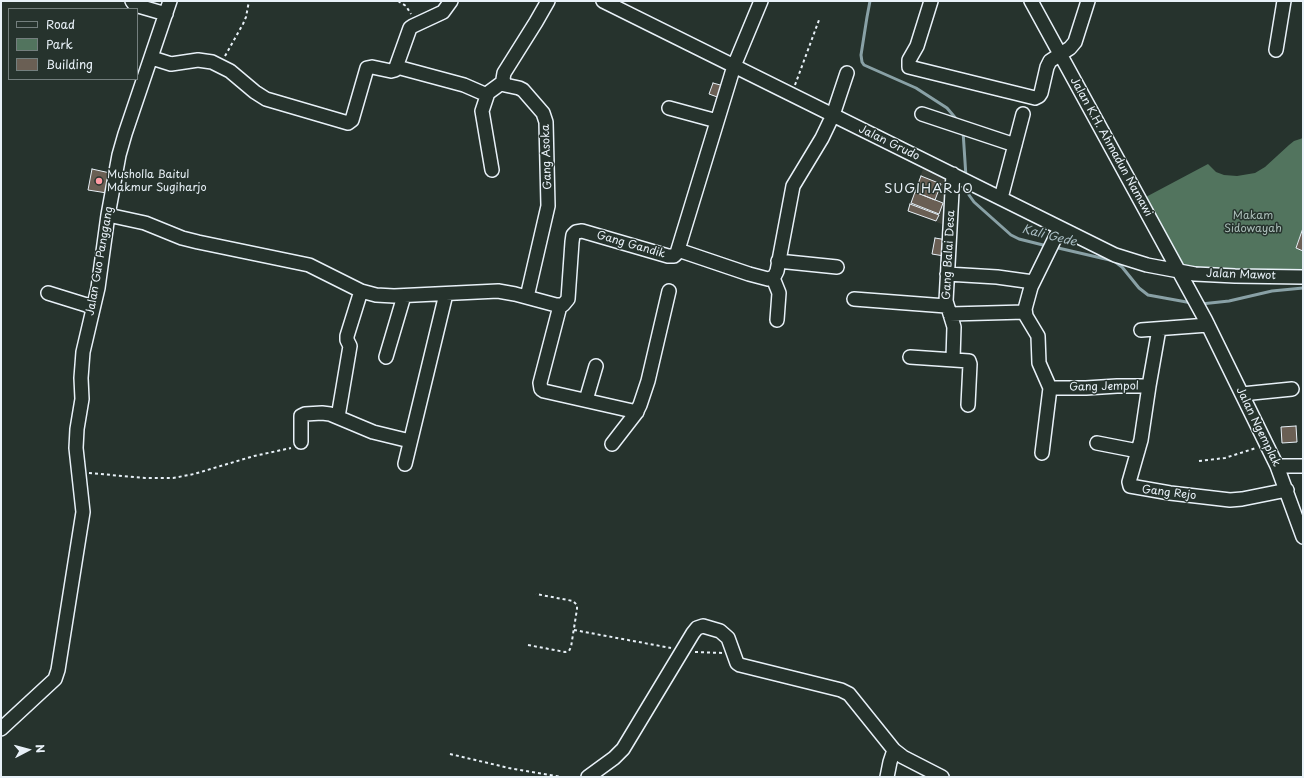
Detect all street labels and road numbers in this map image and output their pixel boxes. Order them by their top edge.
street label: Jalan K.H. Ahmadun Namawi [1067,75,1155,219]
street label: Jalan Grudo [856,123,922,163]
street label: Gang Asoka [539,124,555,190]
street label: Jalan Guo Panggang [84,205,116,317]
street label: Gang Balai Desa [940,210,958,300]
street label: Gang Gandik [595,229,667,261]
street label: Jalan Mawot [1206,267,1276,283]
street label: Gang Jempol [1069,380,1139,394]
street label: Jalan Ngemplak [1233,385,1283,469]
street label: Gang Rejo [1141,483,1197,503]

